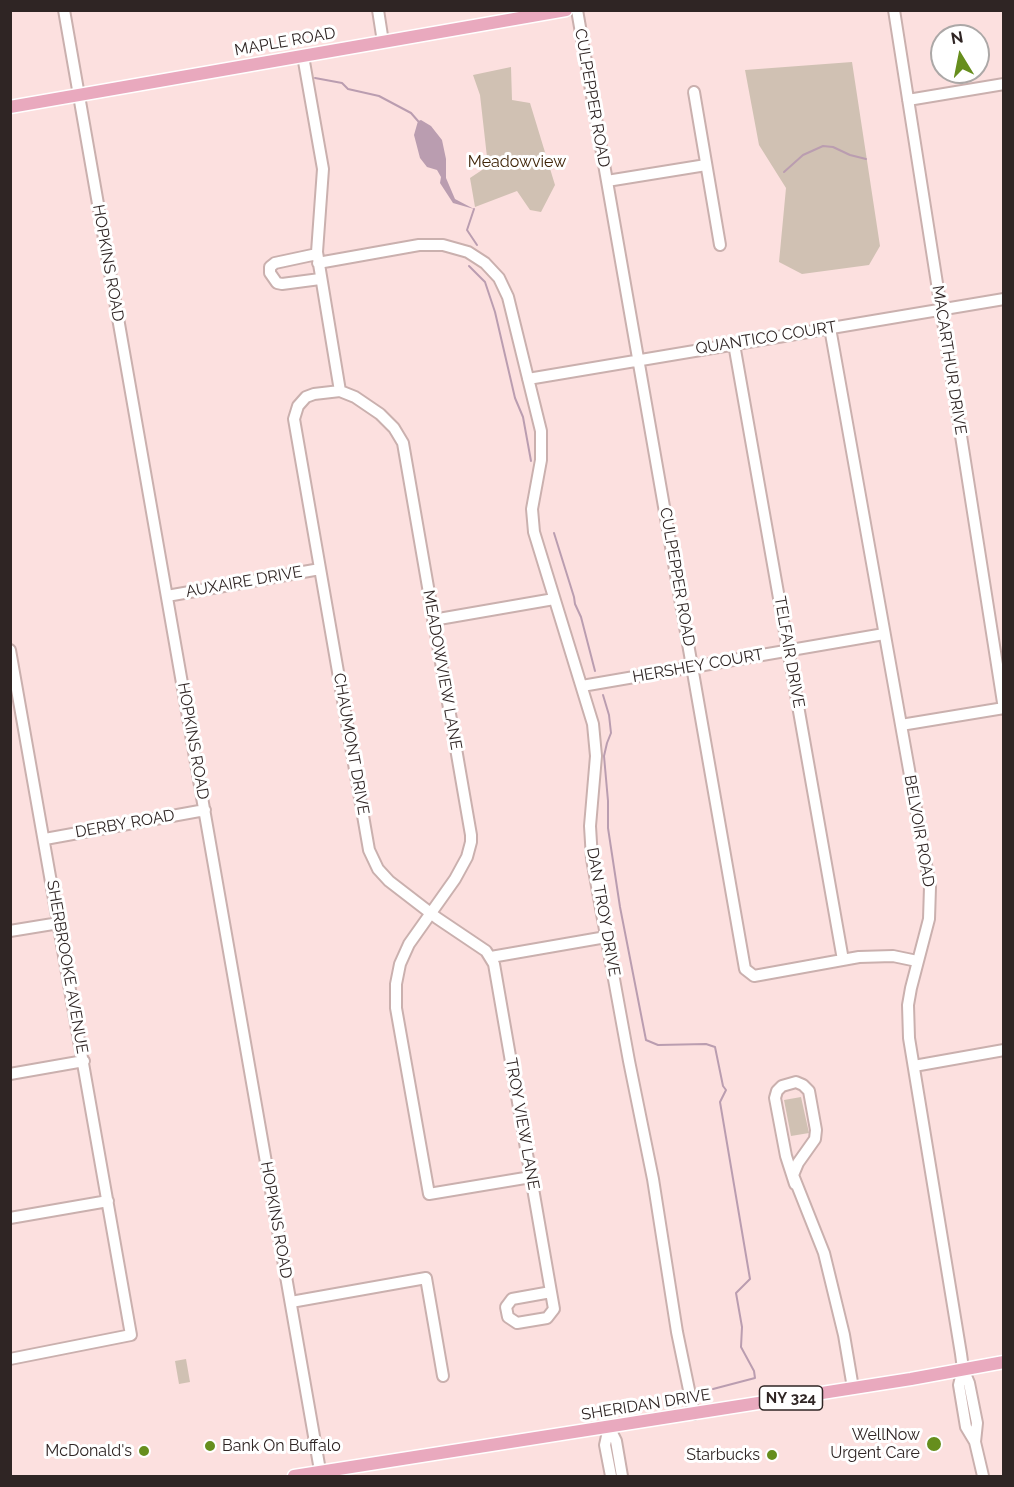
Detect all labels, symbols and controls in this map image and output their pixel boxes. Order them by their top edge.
street label: MAPLE ROAD [233,24,337,60]
north arrow [930,24,990,84]
street label: CULPEPPER ROAD [570,27,614,169]
text: N [949,27,965,48]
park label: Meadowview [468,152,566,172]
street label: HOPKINS ROAD [88,203,128,323]
street label: MACARTHUR DRIVE [928,284,970,436]
street label: QUANTICO COURT [694,317,838,359]
street label: CULPEPPER ROAD [655,506,699,648]
street label: AUXAIRE DRIVE [184,562,304,602]
street label: MEADOWVIEW LANE [418,589,466,751]
street label: TELFAIR DRIVE [770,595,808,709]
street label: HERSHEY COURT [631,645,765,687]
street label: CHAUMONT DRIVE [329,671,373,817]
street label: HOPKINS ROAD [173,681,213,801]
street label: BELVOIR ROAD [900,774,938,888]
street label: DERBY ROAD [74,806,176,842]
street label: DAN TROY DRIVE [582,846,624,978]
street label: SHERBROOKE AVENUE [42,879,92,1055]
street label: TROY VIEW LANE [501,1057,543,1191]
street label: HOPKINS ROAD [256,1160,296,1280]
street label: SHERIDAN DRIVE [580,1385,712,1425]
road number: NY 324 [760,1386,822,1410]
place label: WellNow Urgent Care [830,1425,920,1463]
marker: WellNow Urgent Care [925,1435,943,1453]
place label: Bank On Buffalo [222,1436,341,1456]
marker: Bank On Buffalo [203,1439,217,1453]
place label: McDonald's [45,1441,132,1461]
marker: McDonald's [137,1444,151,1458]
place label: Starbucks [686,1445,760,1465]
marker: Starbucks [765,1448,779,1462]

